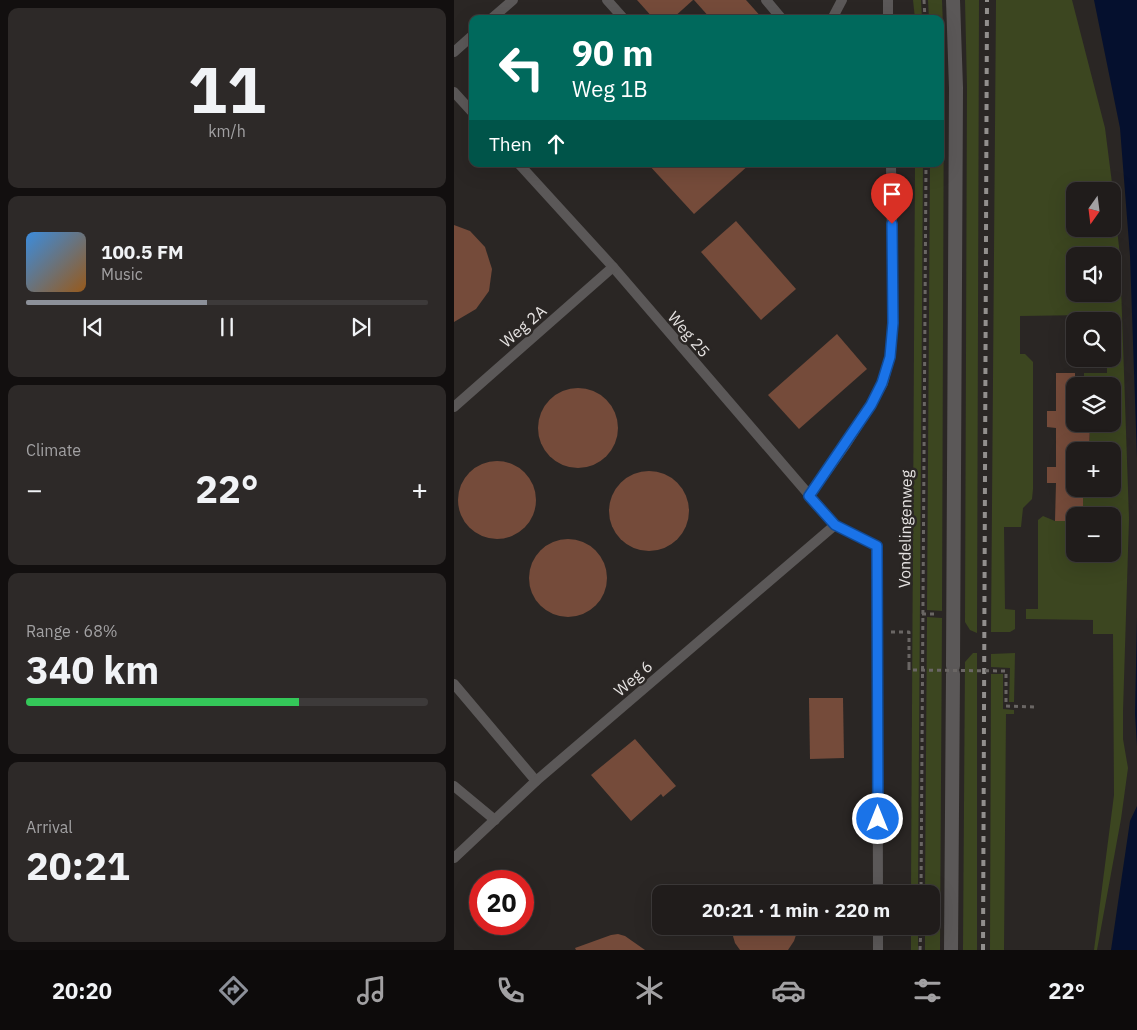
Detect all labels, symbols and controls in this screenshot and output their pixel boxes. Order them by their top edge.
text: 90 m [572,30,654,76]
icon: left [489,35,554,100]
text: 11 [188,46,266,131]
text: Weg 1B [572,74,648,103]
text: km/h [208,121,246,141]
icon: ahead [542,130,570,158]
text: Then [489,132,532,156]
pin [871,173,913,224]
icon: arrive [878,180,906,208]
north arrow [1066,182,1122,238]
map controls [1066,182,1121,562]
text: 100.5 FM [101,240,184,264]
button: sound [1066,247,1121,302]
text: Music [101,264,143,284]
street label: Weg 2A [496,300,550,352]
street label: Weg 25 [664,307,714,361]
button: search [1066,312,1121,367]
icon: previous [79,313,107,341]
icon: pause [213,313,241,341]
icon: next [347,313,375,341]
button: layers [1066,377,1121,432]
text: Climate [26,440,81,460]
button: + [1066,442,1121,497]
text: 22° [195,464,259,513]
street label: Vondelingenweg [894,469,916,588]
text: − [26,471,43,508]
text: + [411,471,428,508]
button: − [1066,507,1121,562]
text: Range · 68% [26,621,118,641]
text: 340 km [26,645,159,694]
street label: Weg 6 [610,656,656,700]
position arrow [851,792,903,844]
text: Arrival [26,817,73,837]
text: 20:21 [26,841,130,890]
speed limit sign: 20 [469,870,534,935]
text: 20:21 · 1 min · 220 m [702,898,890,922]
icon: directions [216,973,251,1008]
icon: music [354,973,389,1008]
icon: phone [493,973,528,1008]
icon: climate [632,973,667,1008]
icon: car [771,973,806,1008]
icon: filters [910,973,945,1008]
text: 20:20 [52,976,112,1005]
text: 22° [1048,976,1085,1005]

